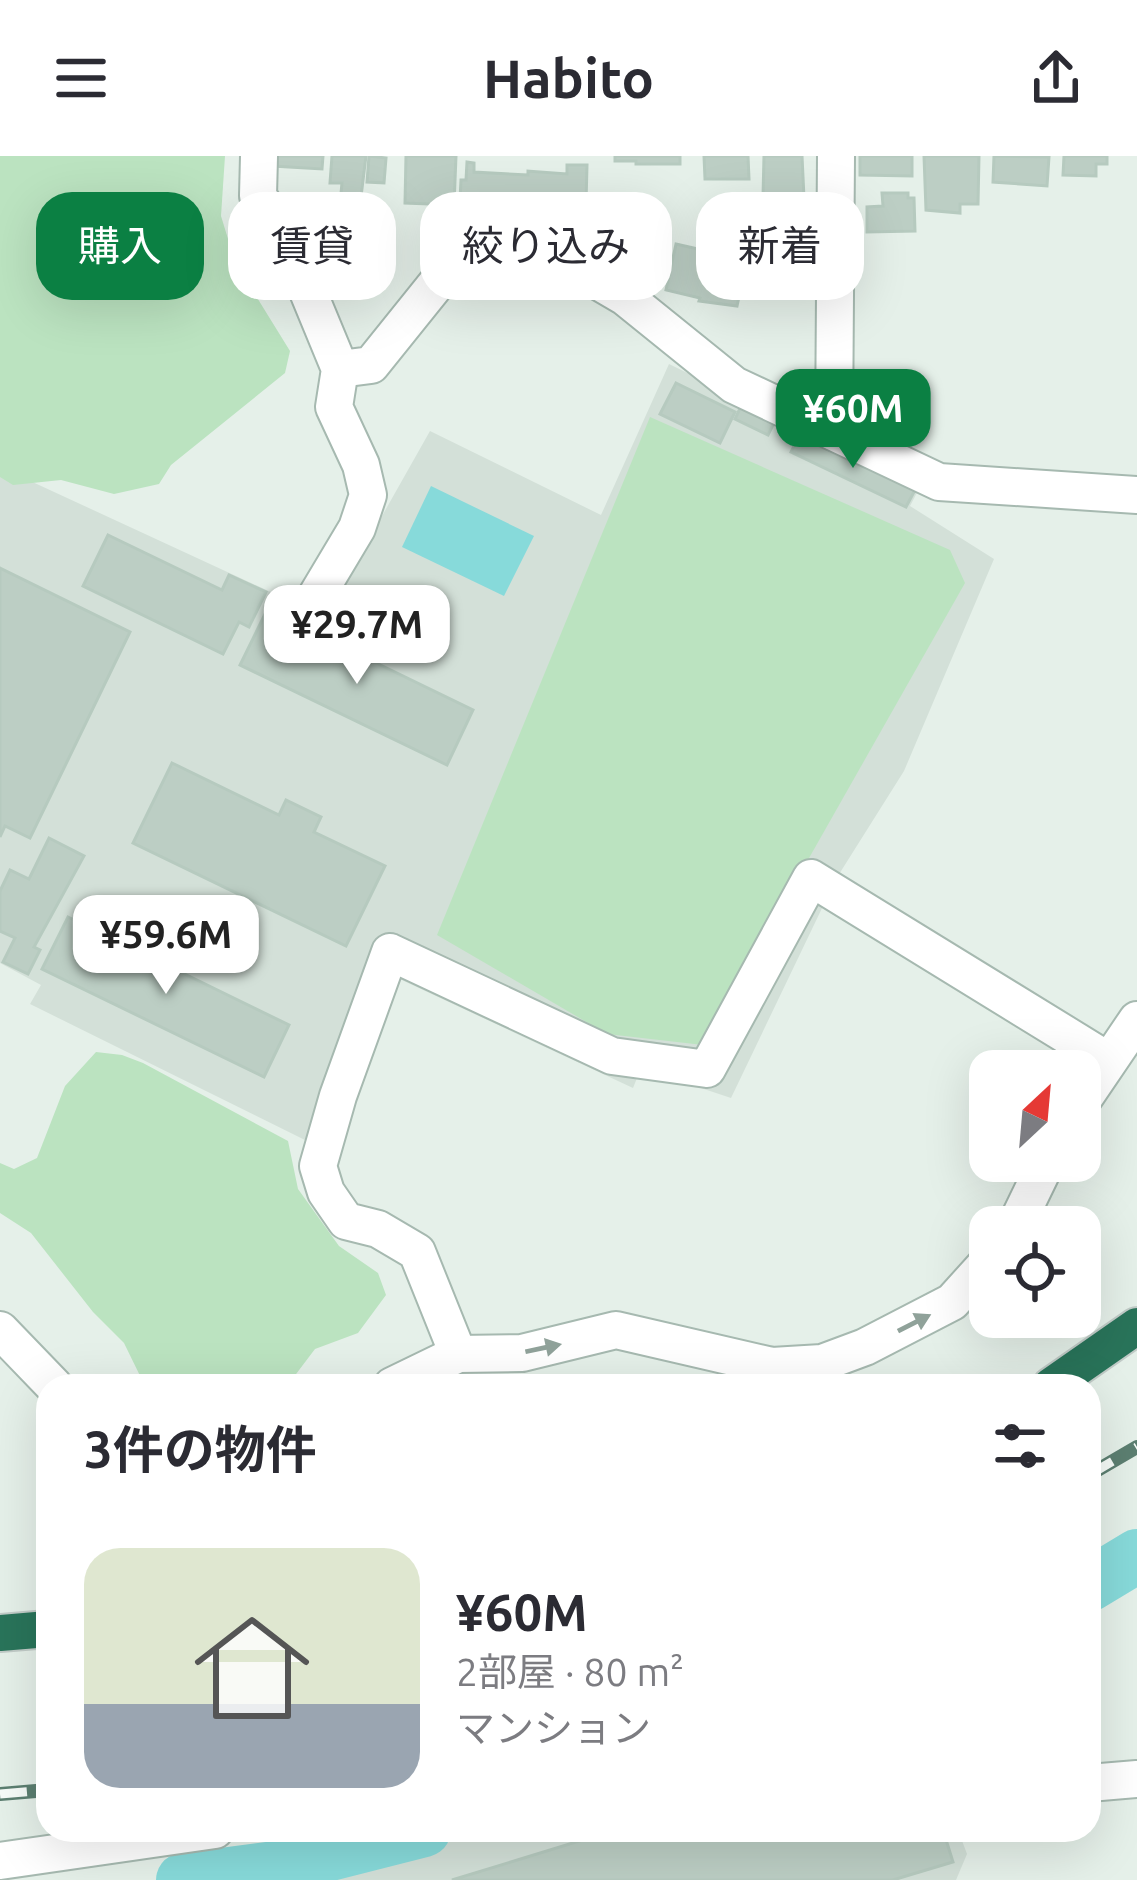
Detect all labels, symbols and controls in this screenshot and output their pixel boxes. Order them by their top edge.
icon: menu [48,45,114,111]
icon: share [1023,45,1089,111]
text: Habito [483,48,654,108]
chip: 購入 [36,192,204,300]
chip: 賃貸 [228,192,396,300]
chip: 絞り込み [420,192,672,300]
chip: 新着 [696,192,864,300]
pin: ¥60M [782,369,924,471]
text: ¥60M [803,386,903,429]
pin: ¥29.7M [259,585,455,687]
text: ¥29.7M [291,602,423,645]
pin: ¥59.6M [68,895,264,997]
text: ¥59.6M [100,912,232,955]
north arrow [969,1050,1101,1182]
map controls [969,1050,1101,1338]
button: locate [969,1206,1101,1338]
one-way arrow [897,1313,931,1333]
one-way arrow [525,1338,563,1357]
icon: filters [987,1413,1053,1479]
text: 3件の物件 [84,1420,317,1478]
text: ¥60M [456,1583,588,1641]
icon: home [180,1596,324,1740]
text: 2部屋 · 80 m² [456,1650,684,1693]
text: マンション [456,1706,651,1749]

